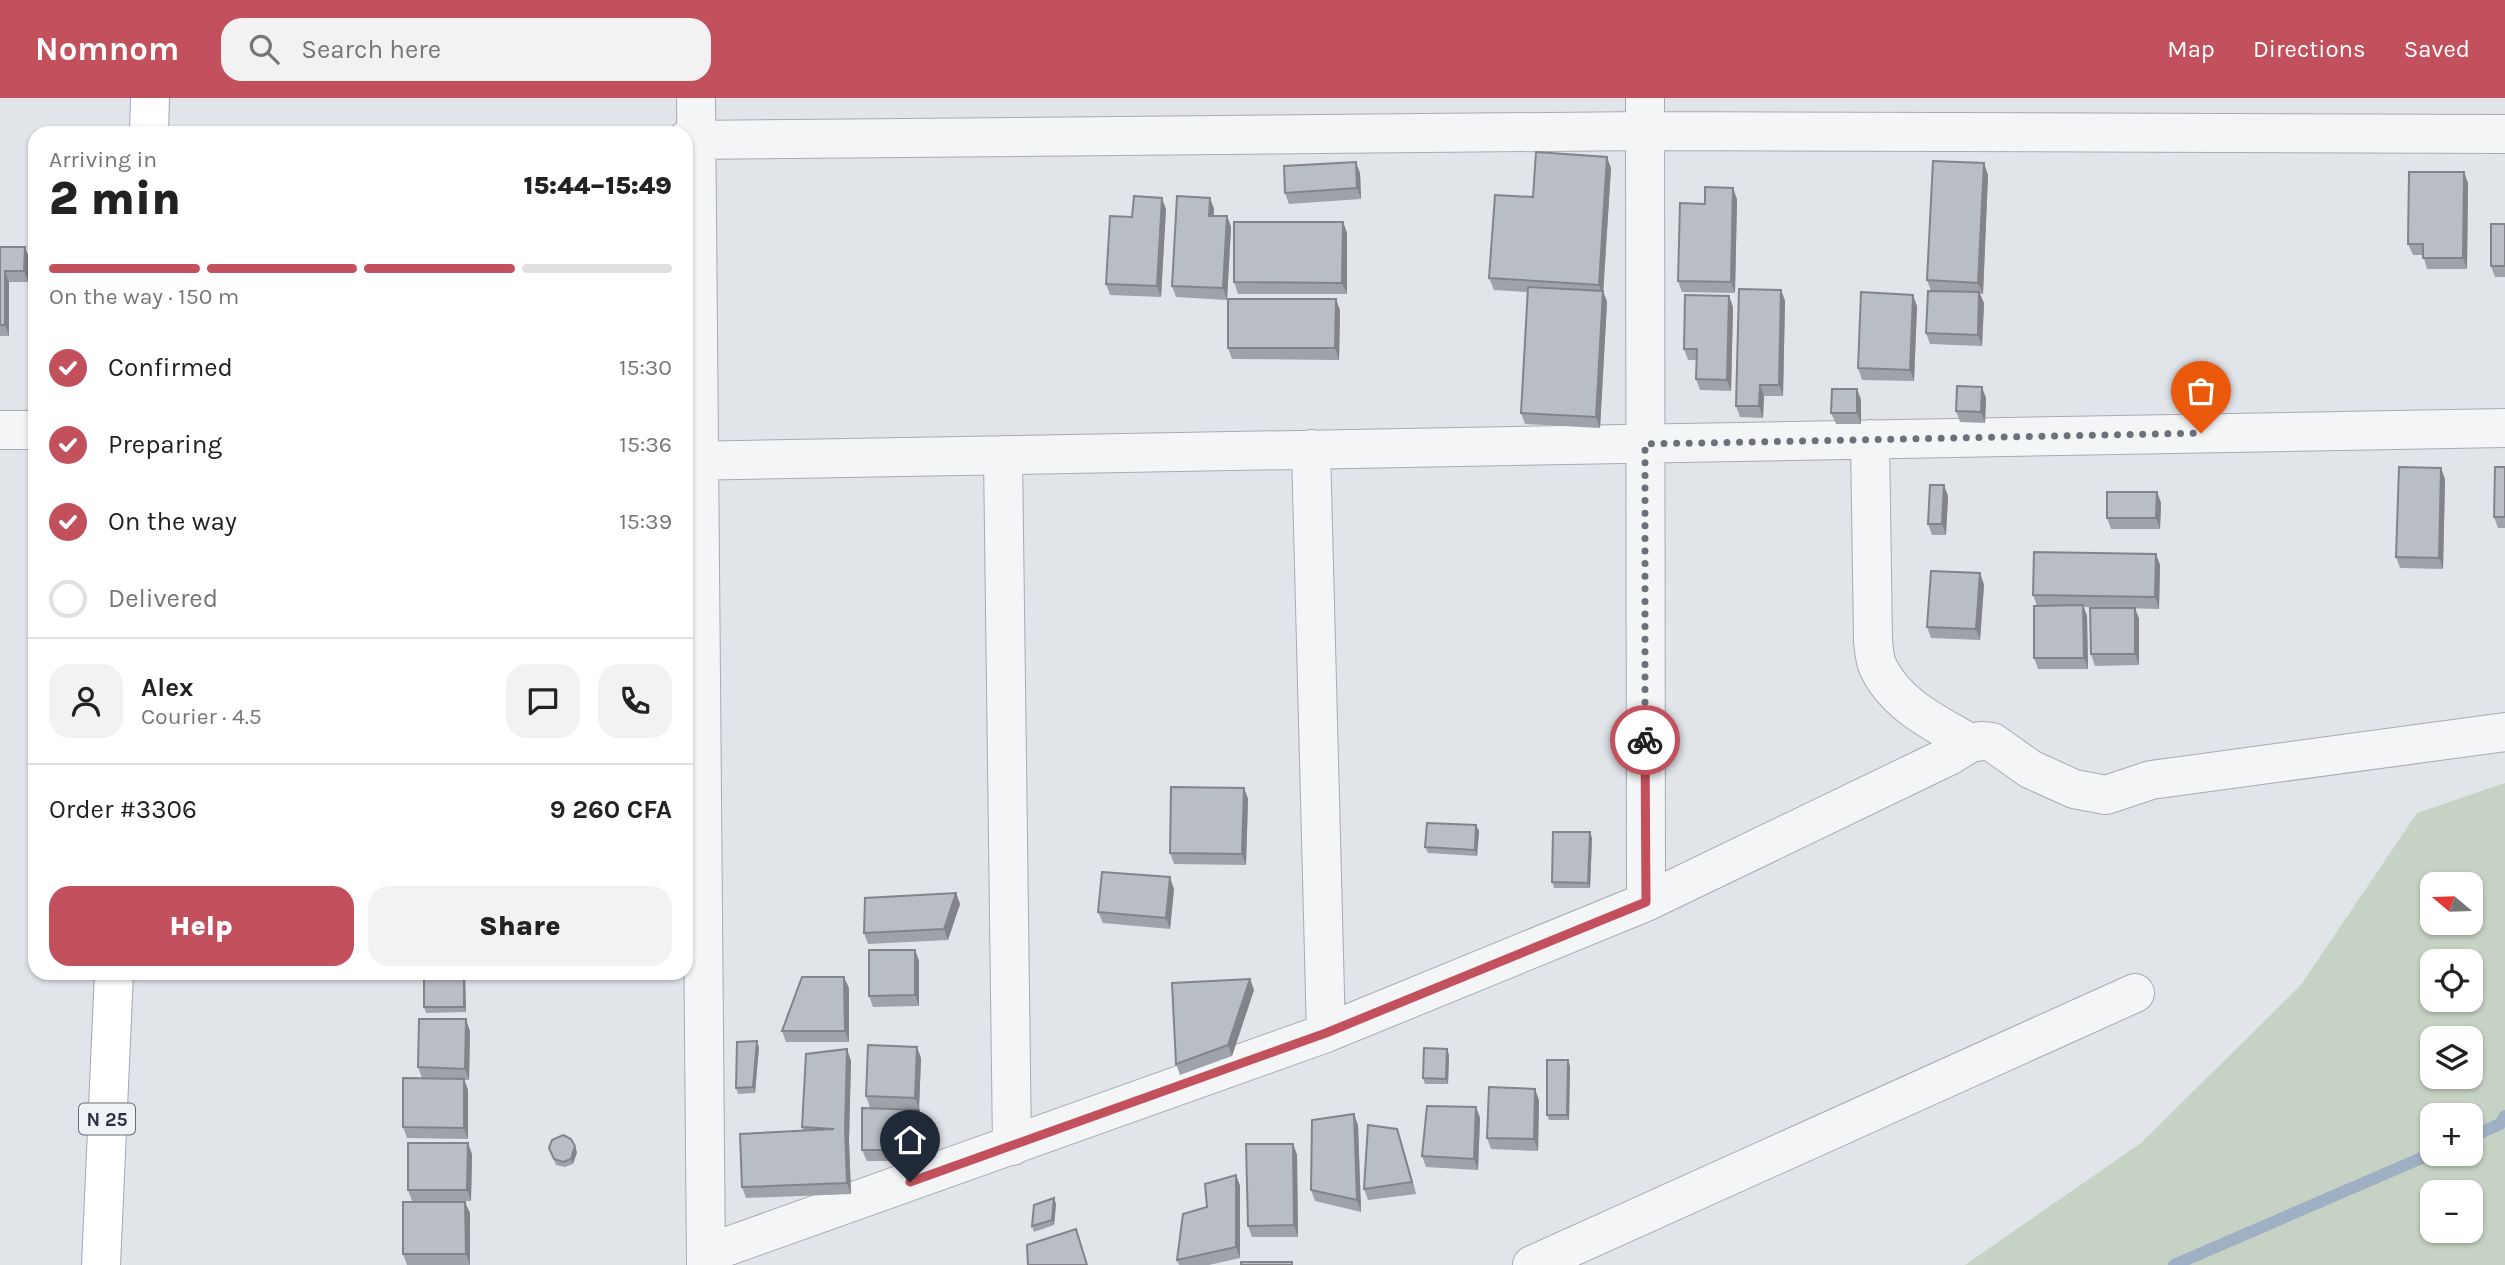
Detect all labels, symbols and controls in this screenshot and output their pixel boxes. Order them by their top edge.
search box [221,18,711,81]
text: Nomnom [35,30,179,68]
icon: search [245,30,283,68]
text: Search here [301,34,441,65]
text: Map [2167,35,2215,63]
text: Directions [2253,35,2366,63]
text: Saved [2404,35,2470,63]
text: Arriving in [49,146,157,173]
text: 15:44–15:49 [523,170,672,201]
text: 2 min [49,172,181,226]
text: On the way · 150 m [49,283,239,310]
icon: check [49,349,87,387]
text: Confirmed [108,352,233,383]
text: 15:30 [619,354,672,381]
pin [2171,361,2231,433]
icon: bag [2182,372,2220,410]
icon: check [49,426,87,464]
text: Preparing [108,429,222,460]
text: 15:36 [619,431,672,458]
icon: check [49,503,87,541]
text: On the way [108,506,237,537]
text: 15:39 [619,508,672,535]
text: Delivered [108,583,218,614]
button: person [49,664,123,738]
button: chat [506,664,580,738]
button: phone [598,664,672,738]
text: Alex [141,672,193,703]
text: Courier · 4.5 [141,703,262,730]
courier [1610,705,1680,775]
icon: bike [1626,721,1664,759]
text: Order #3306 [49,794,197,825]
text: 9 260 CFA [550,794,672,825]
north arrow [2420,872,2483,934]
map controls [2420,872,2483,1243]
button: Help [49,886,354,966]
button: Share [368,886,672,966]
button: locate [2420,949,2483,1012]
button: layers [2420,1026,2483,1089]
button: + [2420,1103,2483,1166]
road number: N 25 [79,1104,135,1134]
pin [880,1110,940,1182]
icon: home [891,1121,929,1159]
button: − [2420,1180,2483,1243]

